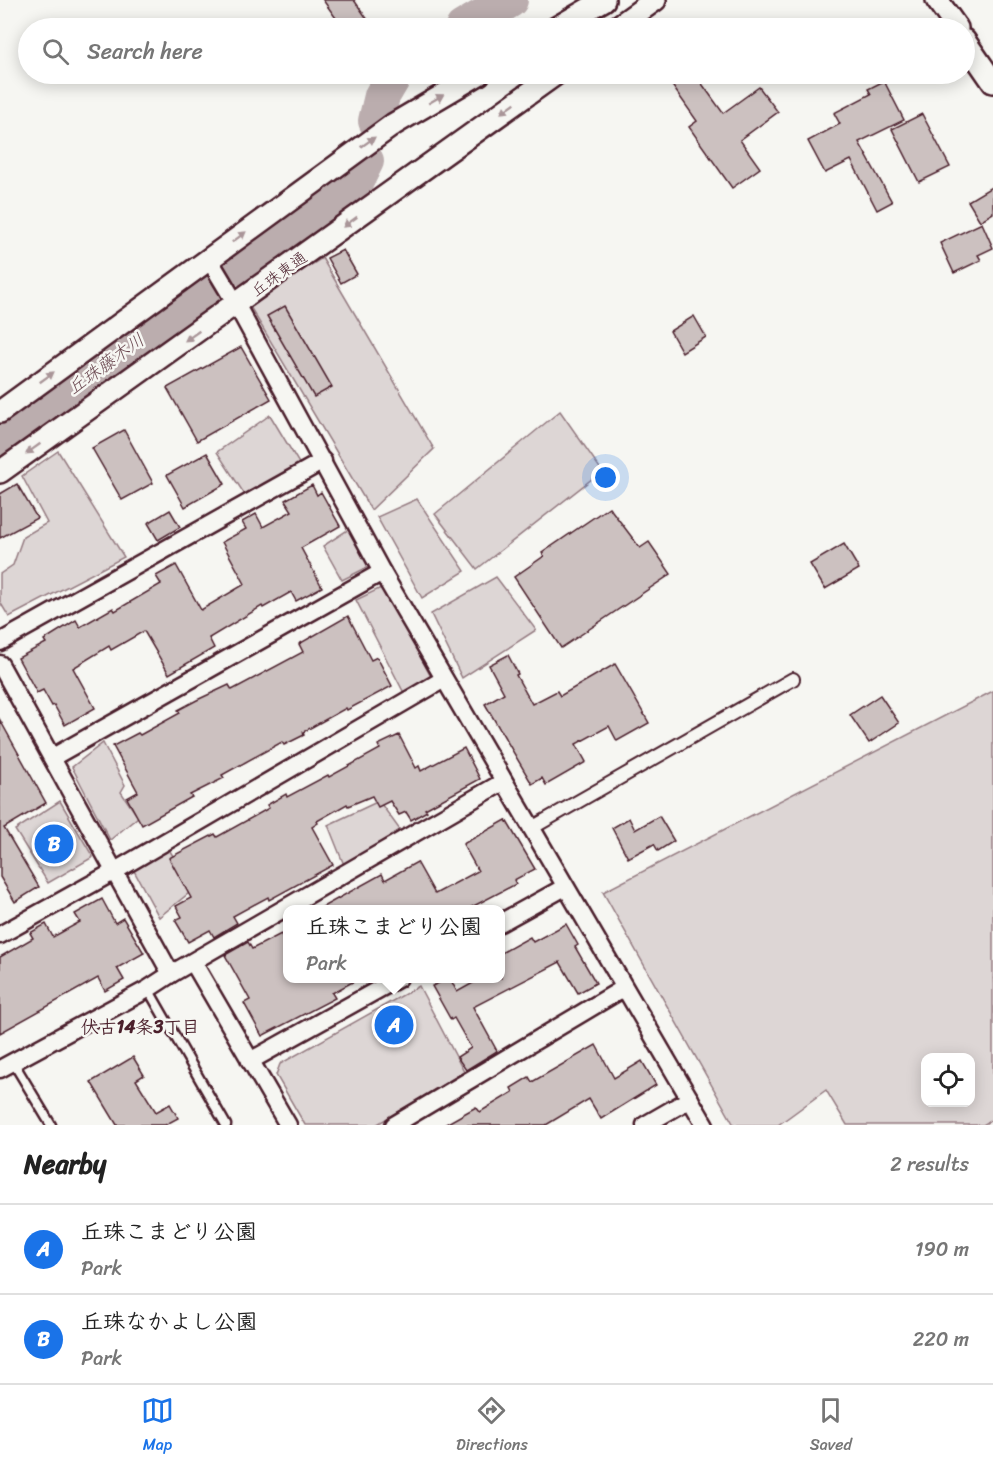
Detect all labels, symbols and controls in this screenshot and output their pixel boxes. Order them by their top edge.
search box [18,18,975,84]
text: Search here [87,32,203,71]
icon: search [39,35,72,68]
one-way arrow [428,93,444,104]
one-way arrow [501,102,517,114]
one-way arrow [360,136,376,148]
one-way arrow [343,216,359,228]
one-way arrow [231,232,246,244]
street label: 丘珠東通 [245,243,313,305]
water label: 丘珠藤木川 [60,325,152,403]
one-way arrow [184,330,200,342]
one-way arrow [39,371,55,383]
one-way arrow [25,443,41,455]
your location [591,463,620,492]
pin: B [34,822,74,866]
popup [283,905,505,983]
text: 丘珠こまどり公園 [306,907,482,946]
text: Park [306,946,347,981]
pin: A [374,1002,414,1048]
district label: 伏古14条3丁目 [81,1011,199,1043]
map controls [921,1053,975,1107]
button: locate [921,1053,975,1107]
text: Nearby [24,1141,106,1187]
text: 2 results [890,1147,969,1182]
text: 丘珠こまどり公園 [81,1212,257,1251]
text: A [37,1232,50,1267]
text: 190 m [915,1232,969,1267]
text: Park [81,1251,122,1286]
text: 丘珠なかよし公園 [81,1302,257,1341]
text: B [37,1322,50,1357]
text: 220 m [913,1322,969,1357]
text: Park [81,1341,122,1376]
tab: Map [141,1394,174,1459]
tab: Directions [456,1394,528,1459]
tab: Saved [810,1394,852,1459]

